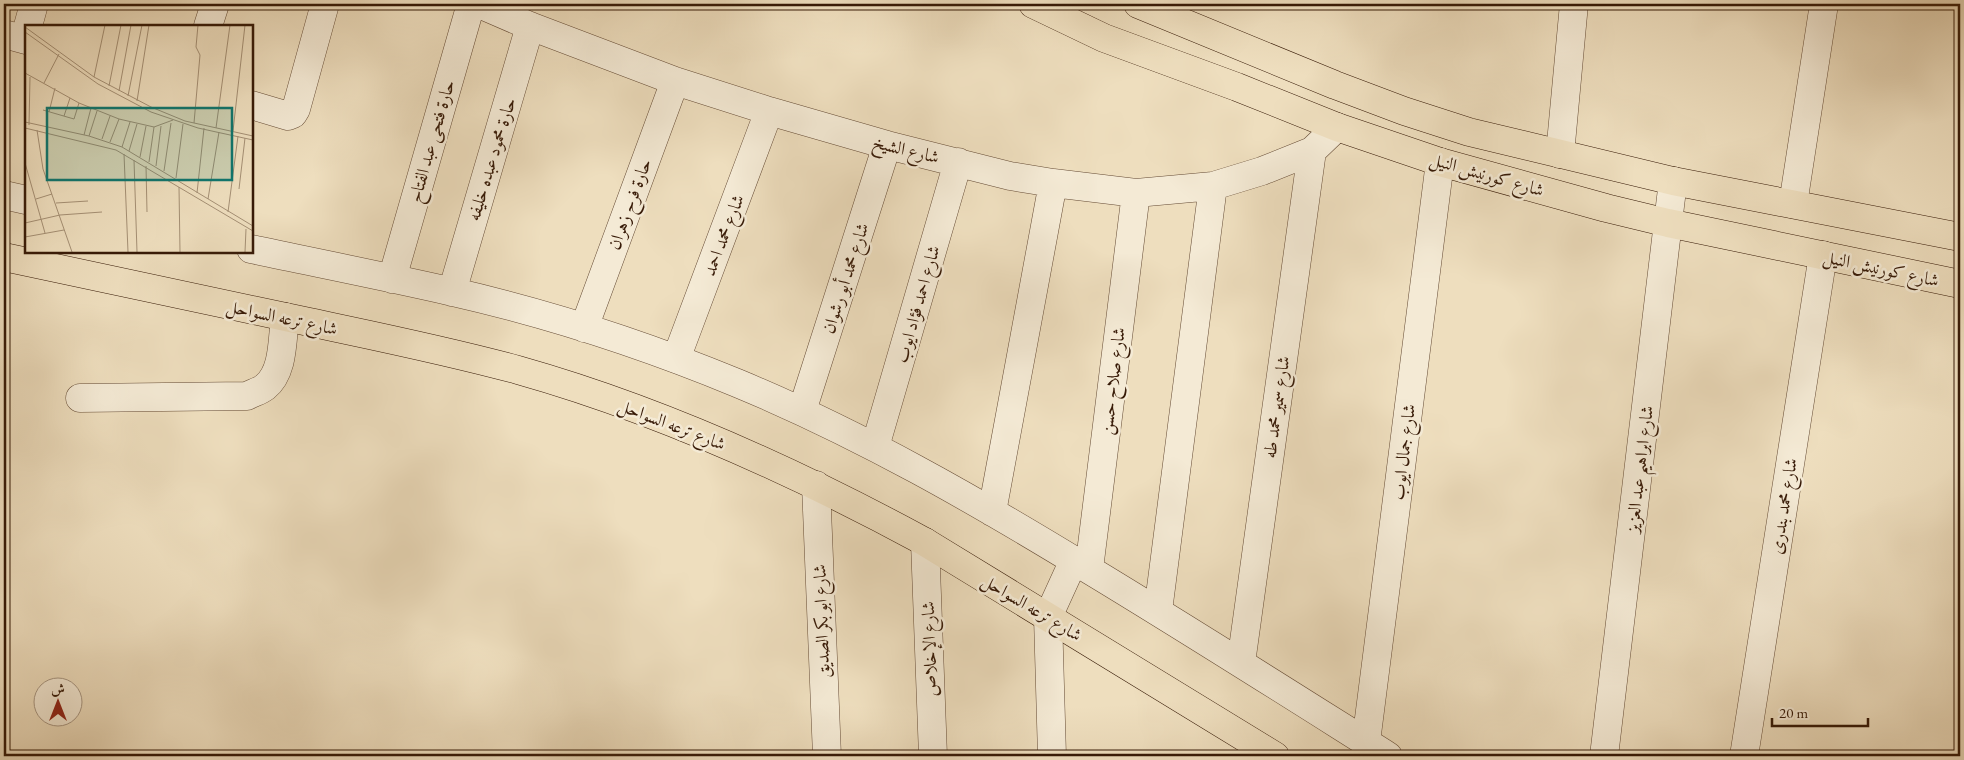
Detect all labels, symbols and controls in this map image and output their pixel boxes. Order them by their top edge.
inset map [25,25,252,252]
street label: حارة فتحى عبد الفتاح [402,77,464,206]
street label: حارة محمود عبده خليفه [461,95,521,223]
street label: شارع الشيخ [869,130,942,173]
street label: شارع كورنيش النيل [1426,147,1547,205]
street label: حارة فرح زهران [602,155,661,254]
street label: شارع محمد احمد [697,191,753,281]
street label: شارع محمد أبو رشوان [815,219,878,338]
street label: شارع احمد فؤاد ايوب [889,243,949,367]
street label: شارع كورنيش النيل [1820,244,1941,295]
street label: شارع ترعه السواحل [223,294,340,344]
street label: شارع صلاح حسن [1094,326,1135,437]
street label: شارع سمير محمد طه [1257,354,1299,460]
street label: شارع ترعه السواحل [614,393,729,459]
street label: شارع جمال ايوب [1386,403,1424,502]
street label: شارع ابراهيم عبد العزيز [1620,404,1665,537]
street label: شارع محمد بندرى [1764,456,1806,556]
street label: شارع ابو بكر الصديق [808,564,838,678]
street label: شارع ترعه السواحل [976,568,1086,649]
street label: شارع الإخلاص [916,601,946,697]
north arrow [32,678,82,728]
text: ش [51,680,65,698]
scale bar [1772,695,1868,727]
text: 20 m [1779,703,1808,722]

